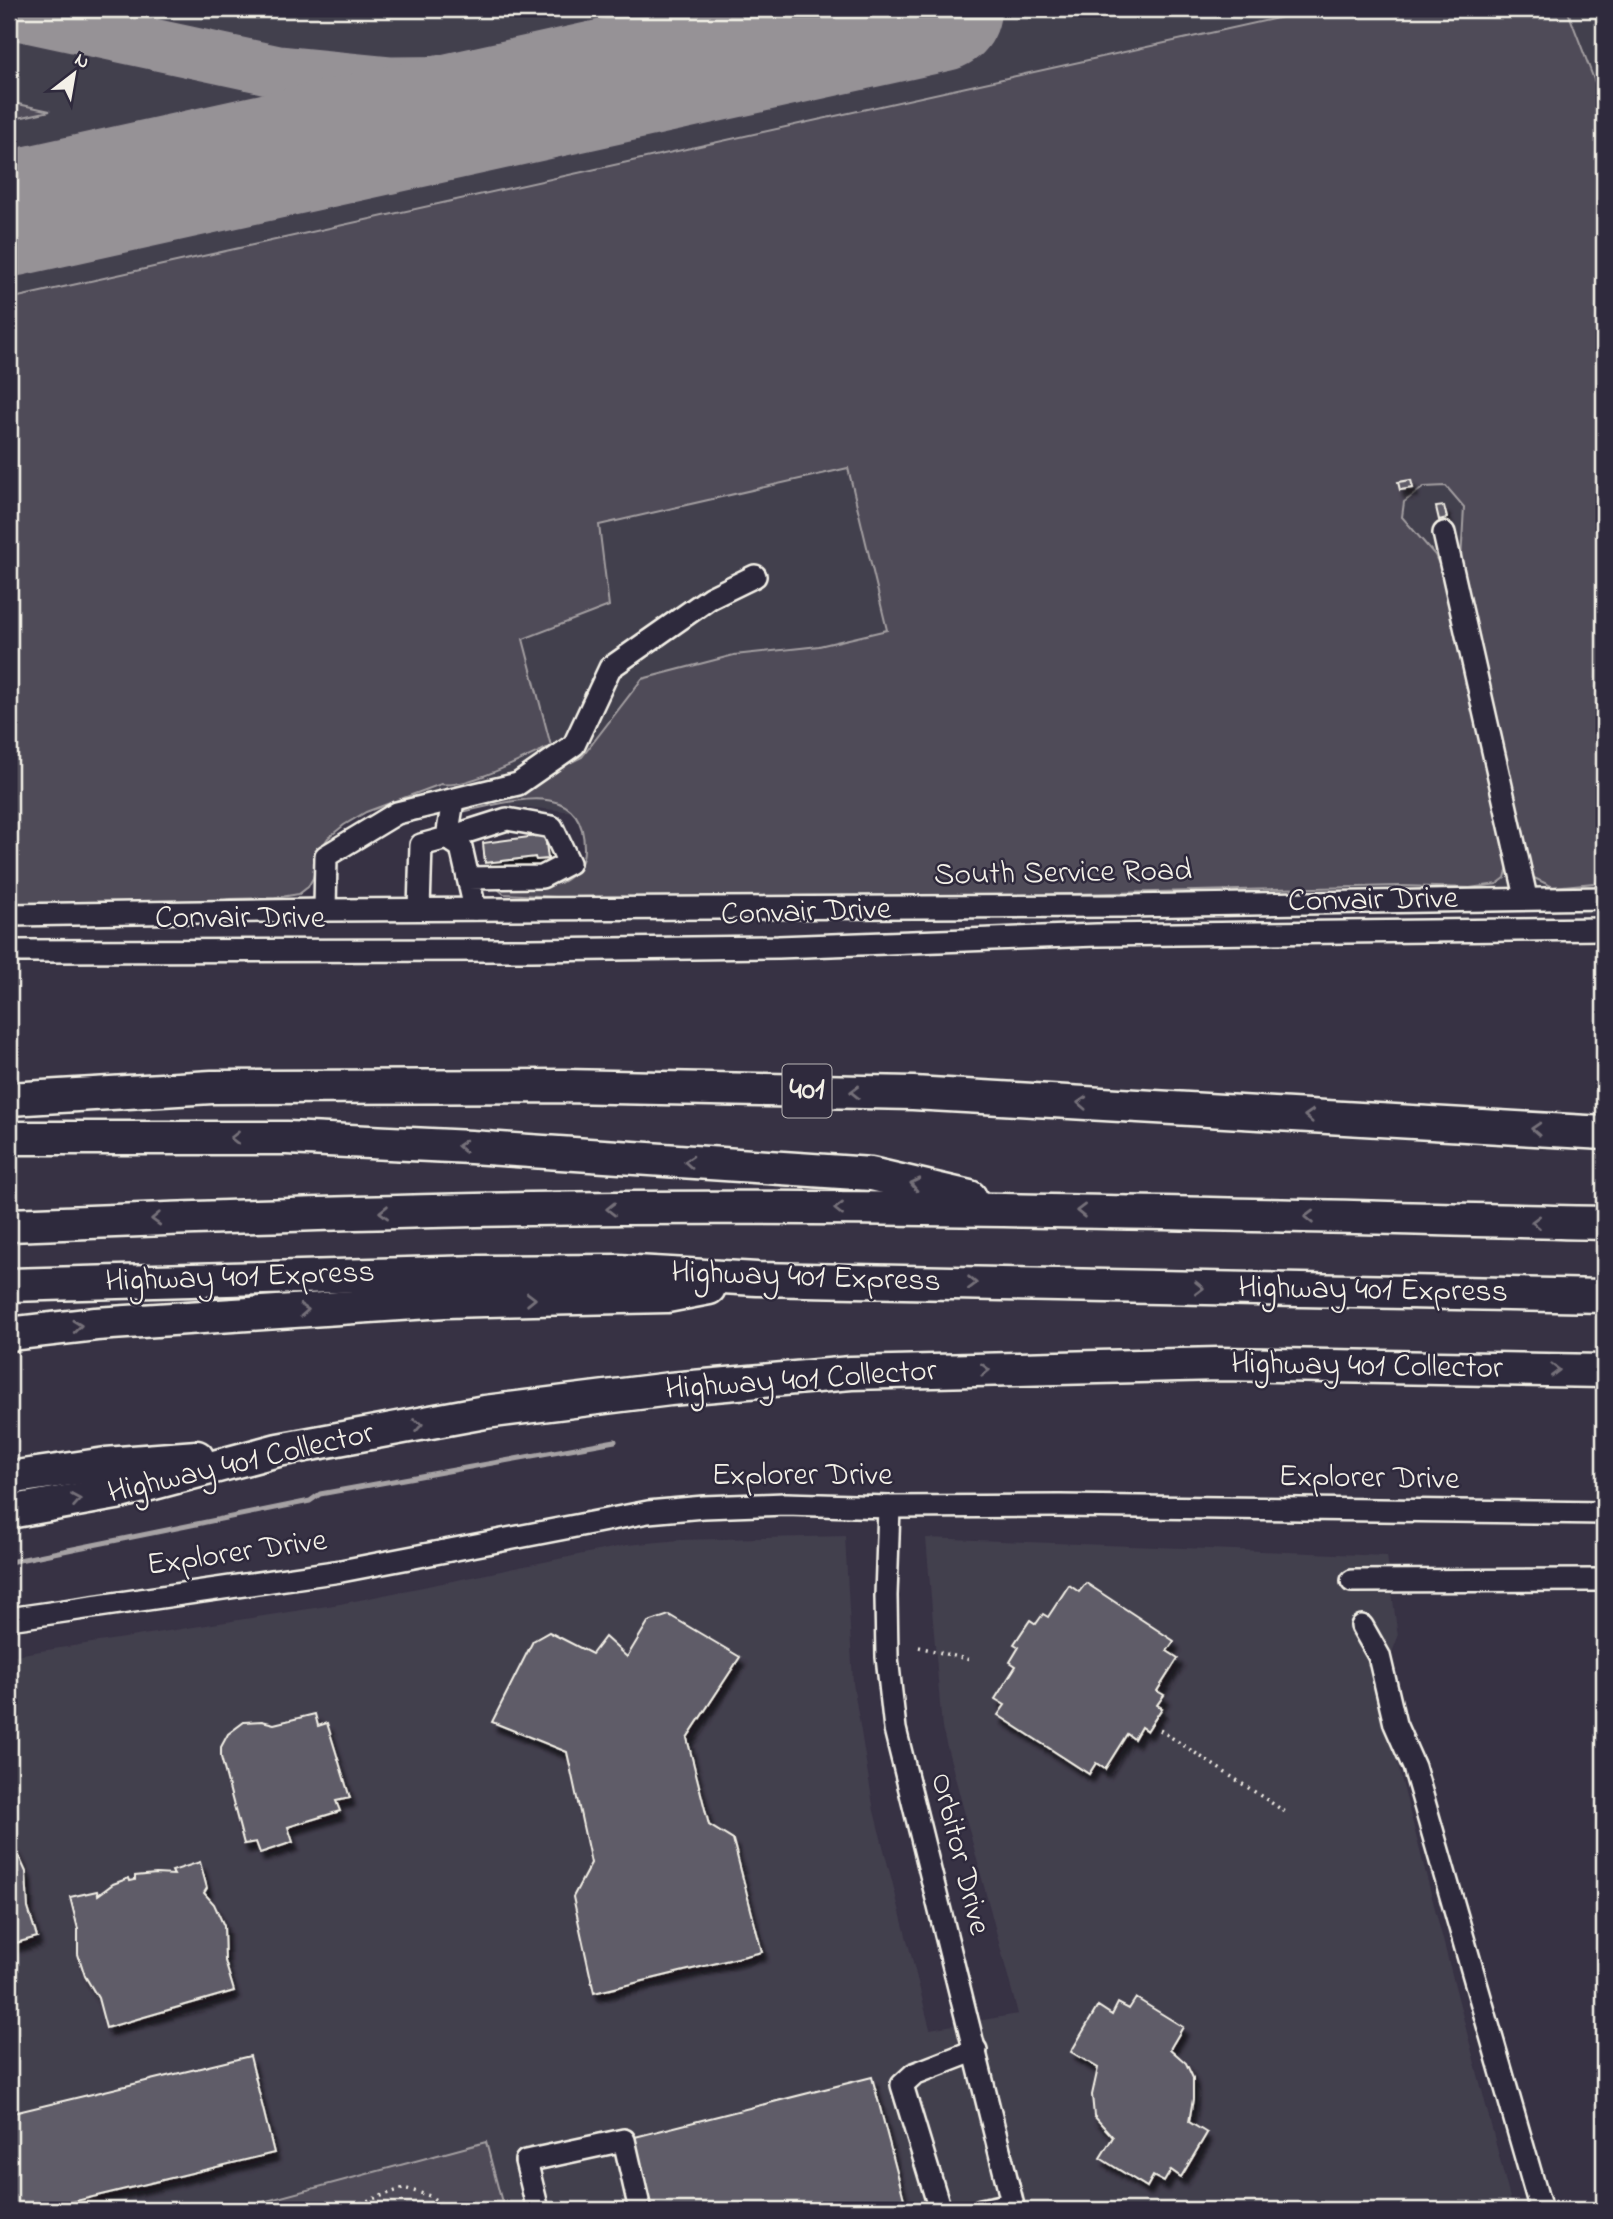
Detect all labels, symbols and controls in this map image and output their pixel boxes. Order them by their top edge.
north arrow [38,38,108,108]
text: N [69,47,94,77]
street label: South Service Road [933,848,1193,900]
street label: Convair Drive [1288,876,1459,926]
street label: Convair Drive [720,887,892,939]
street label: Convair Drive [155,896,326,943]
road number: 401 [782,1064,832,1118]
one-way arrow [849,1084,860,1099]
one-way arrow [1076,1095,1087,1110]
one-way arrow [1303,1109,1314,1124]
one-way arrow [1530,1122,1541,1137]
one-way arrow [229,1130,240,1146]
one-way arrow [456,1139,467,1154]
one-way arrow [683,1155,694,1170]
one-way arrow [909,1178,921,1193]
one-way arrow [605,1201,616,1217]
one-way arrow [833,1201,843,1217]
one-way arrow [1075,1204,1086,1219]
one-way arrow [378,1205,389,1220]
one-way arrow [1303,1209,1314,1224]
one-way arrow [151,1211,162,1226]
one-way arrow [1530,1214,1541,1229]
street label: Highway 401 Express [104,1250,376,1306]
street label: Highway 401 Express [670,1250,942,1306]
street label: Highway 401 Express [1238,1265,1508,1317]
one-way arrow [967,1276,978,1291]
one-way arrow [1195,1280,1205,1296]
one-way arrow [526,1291,536,1307]
one-way arrow [298,1303,309,1318]
one-way arrow [71,1319,82,1334]
street label: Highway 401 Collector [1231,1341,1503,1393]
street label: Highway 401 Collector [664,1348,938,1414]
one-way arrow [980,1362,991,1377]
one-way arrow [1551,1362,1561,1378]
street label: Highway 401 Collector [103,1411,379,1517]
one-way arrow [412,1418,424,1433]
street label: Explorer Drive [711,1453,893,1500]
street label: Explorer Drive [1278,1454,1461,1504]
one-way arrow [70,1493,82,1508]
street label: Explorer Drive [144,1518,331,1590]
street label: Orbitor Drive [916,1768,1002,1941]

